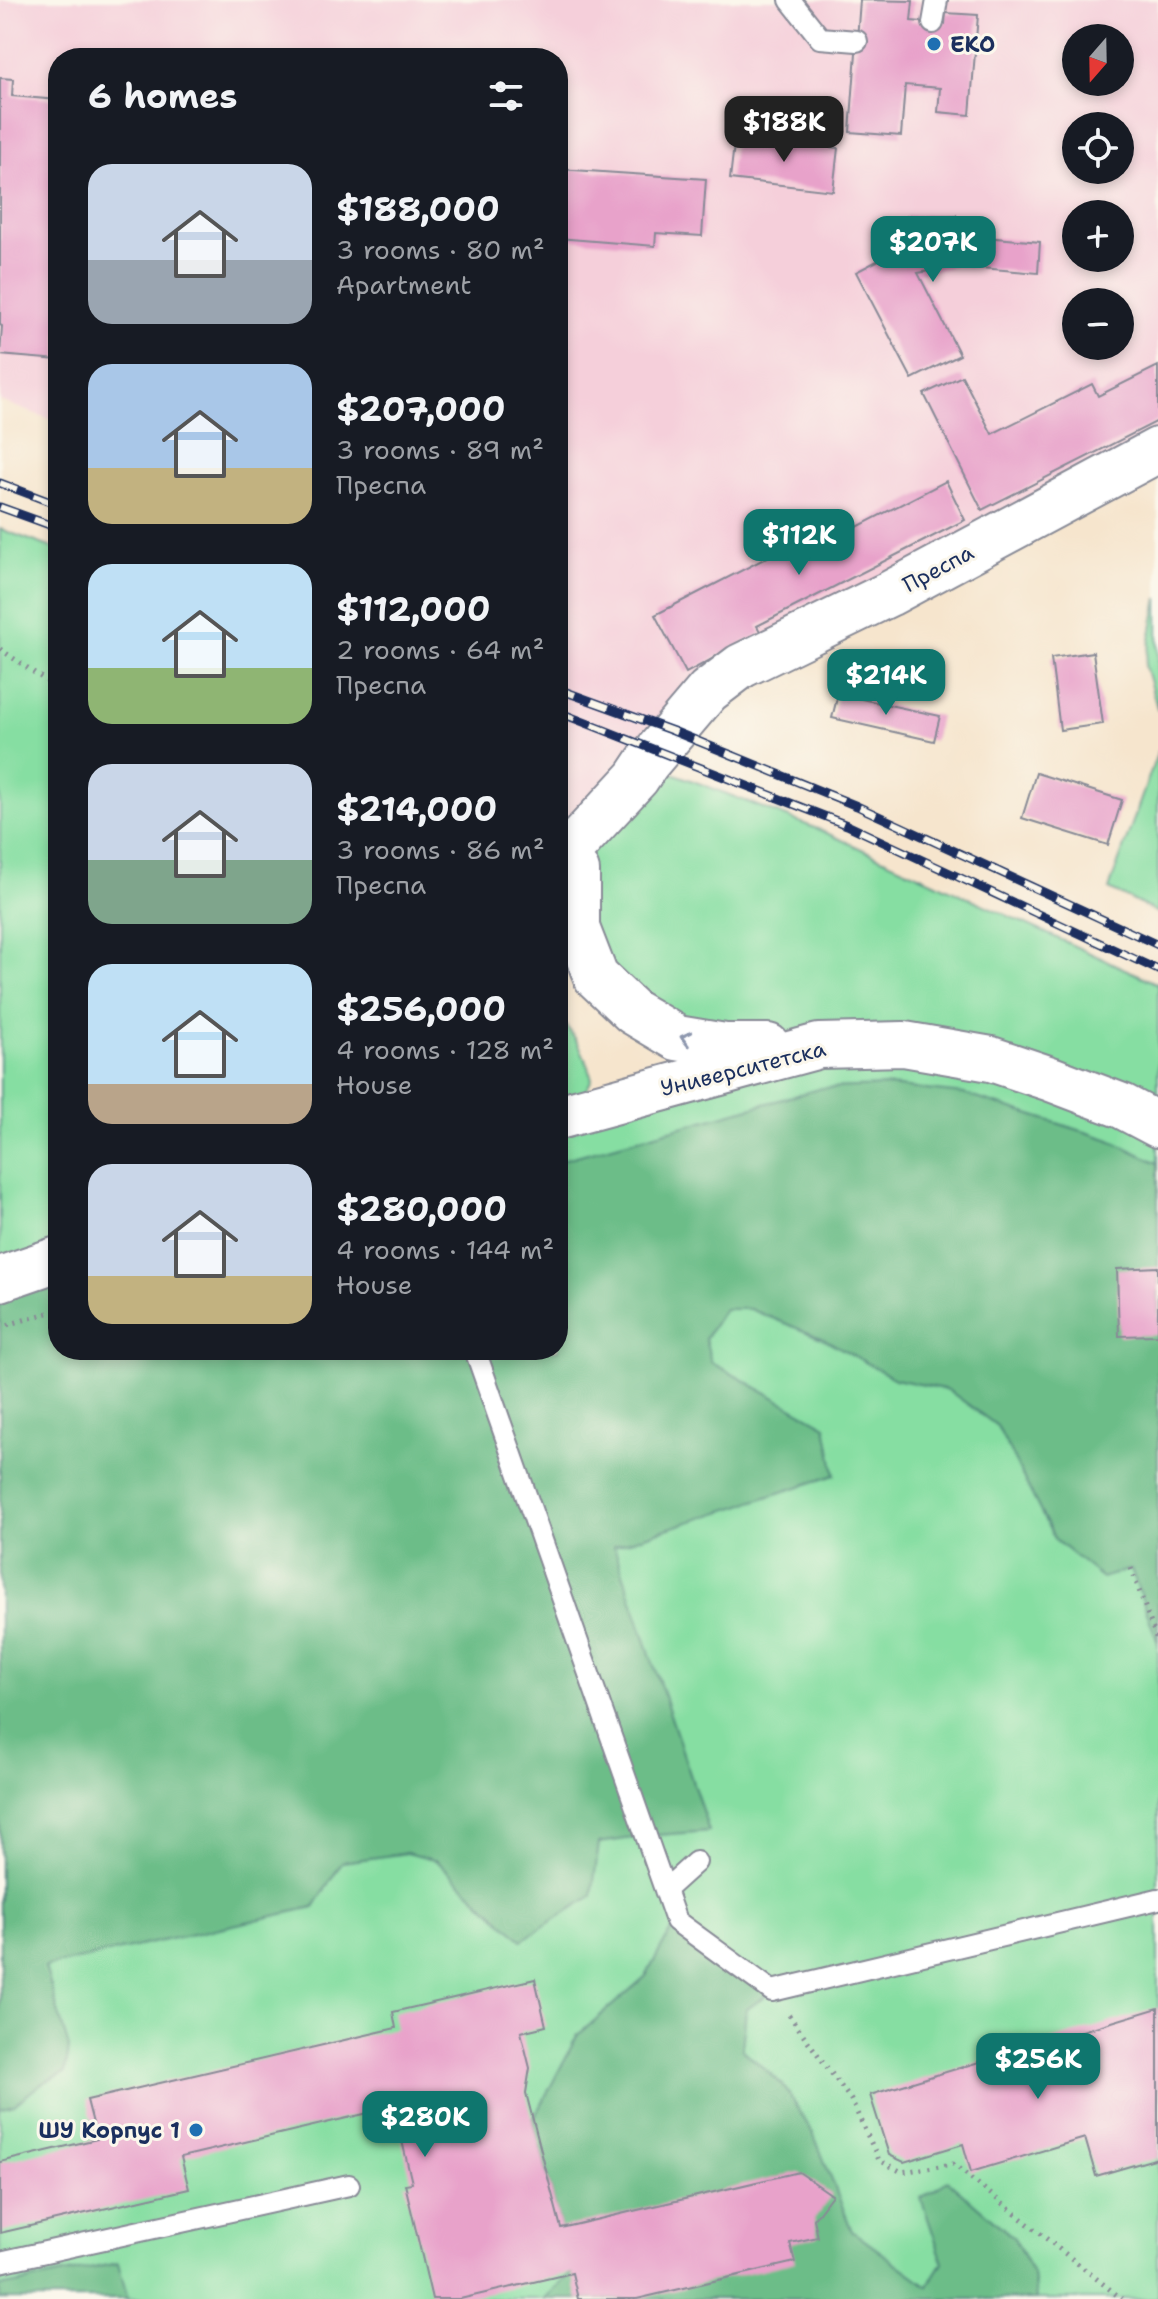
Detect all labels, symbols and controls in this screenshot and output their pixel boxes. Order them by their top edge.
north arrow [1062,24,1134,96]
map controls [1062,24,1134,360]
place label: EKO [950,30,995,59]
marker: EKO [925,35,943,53]
text: 6 homes [88,73,237,119]
icon: filters [484,74,528,118]
pin: $188K [728,96,840,164]
text: $188K [742,104,826,139]
button: locate [1062,112,1134,184]
text: $188,000 [336,186,500,232]
icon: home [152,196,248,292]
button: + [1062,200,1134,272]
pin: $207K [877,216,989,284]
text: $207K [889,224,977,259]
text: 3 rooms · 80 m² [336,232,545,267]
text: Apartment [336,267,472,302]
button: − [1062,288,1134,360]
text: $207,000 [336,386,505,432]
icon: home [152,396,248,492]
text: 3 rooms · 89 m² [336,432,544,467]
text: Преспа [336,467,426,502]
pin: $112K [743,509,855,577]
text: $112K [761,517,837,552]
street label: Преспа [898,538,979,599]
text: $112,000 [336,586,490,632]
icon: home [152,596,248,692]
text: 2 rooms · 64 m² [336,632,544,667]
pin: $214K [830,649,942,717]
text: $214K [845,657,927,692]
text: Преспа [336,667,426,702]
text: $214,000 [336,786,497,832]
icon: home [152,796,248,892]
text: 3 rooms · 86 m² [336,832,545,867]
text: Преспа [336,867,426,902]
text: $256,000 [336,986,506,1032]
icon: home [152,996,248,1092]
one-way arrow [679,1030,693,1047]
text: 4 rooms · 128 m² [336,1032,554,1067]
street label: Университетска [657,1034,829,1103]
text: House [336,1067,412,1102]
text: $280,000 [336,1186,507,1232]
icon: home [152,1196,248,1292]
text: 4 rooms · 144 m² [336,1232,554,1267]
text: House [336,1267,412,1302]
pin: $256K [982,2033,1094,2101]
text: $256K [994,2041,1082,2076]
pin: $280K [369,2091,481,2159]
text: $280K [380,2099,470,2134]
place label: ШУ Корпус 1 [38,2116,180,2145]
marker: ШУ Корпус 1 [187,2121,205,2139]

